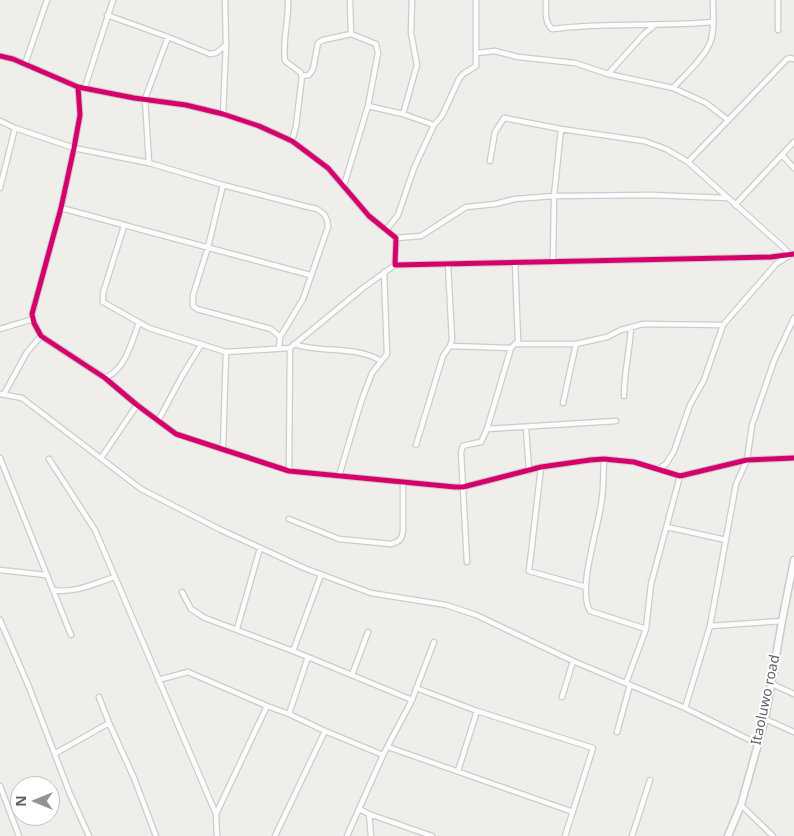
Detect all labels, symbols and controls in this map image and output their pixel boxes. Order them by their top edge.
street label: Itaoluwo road [748,653,784,747]
north arrow [10,776,60,826]
text: N [11,795,30,807]

